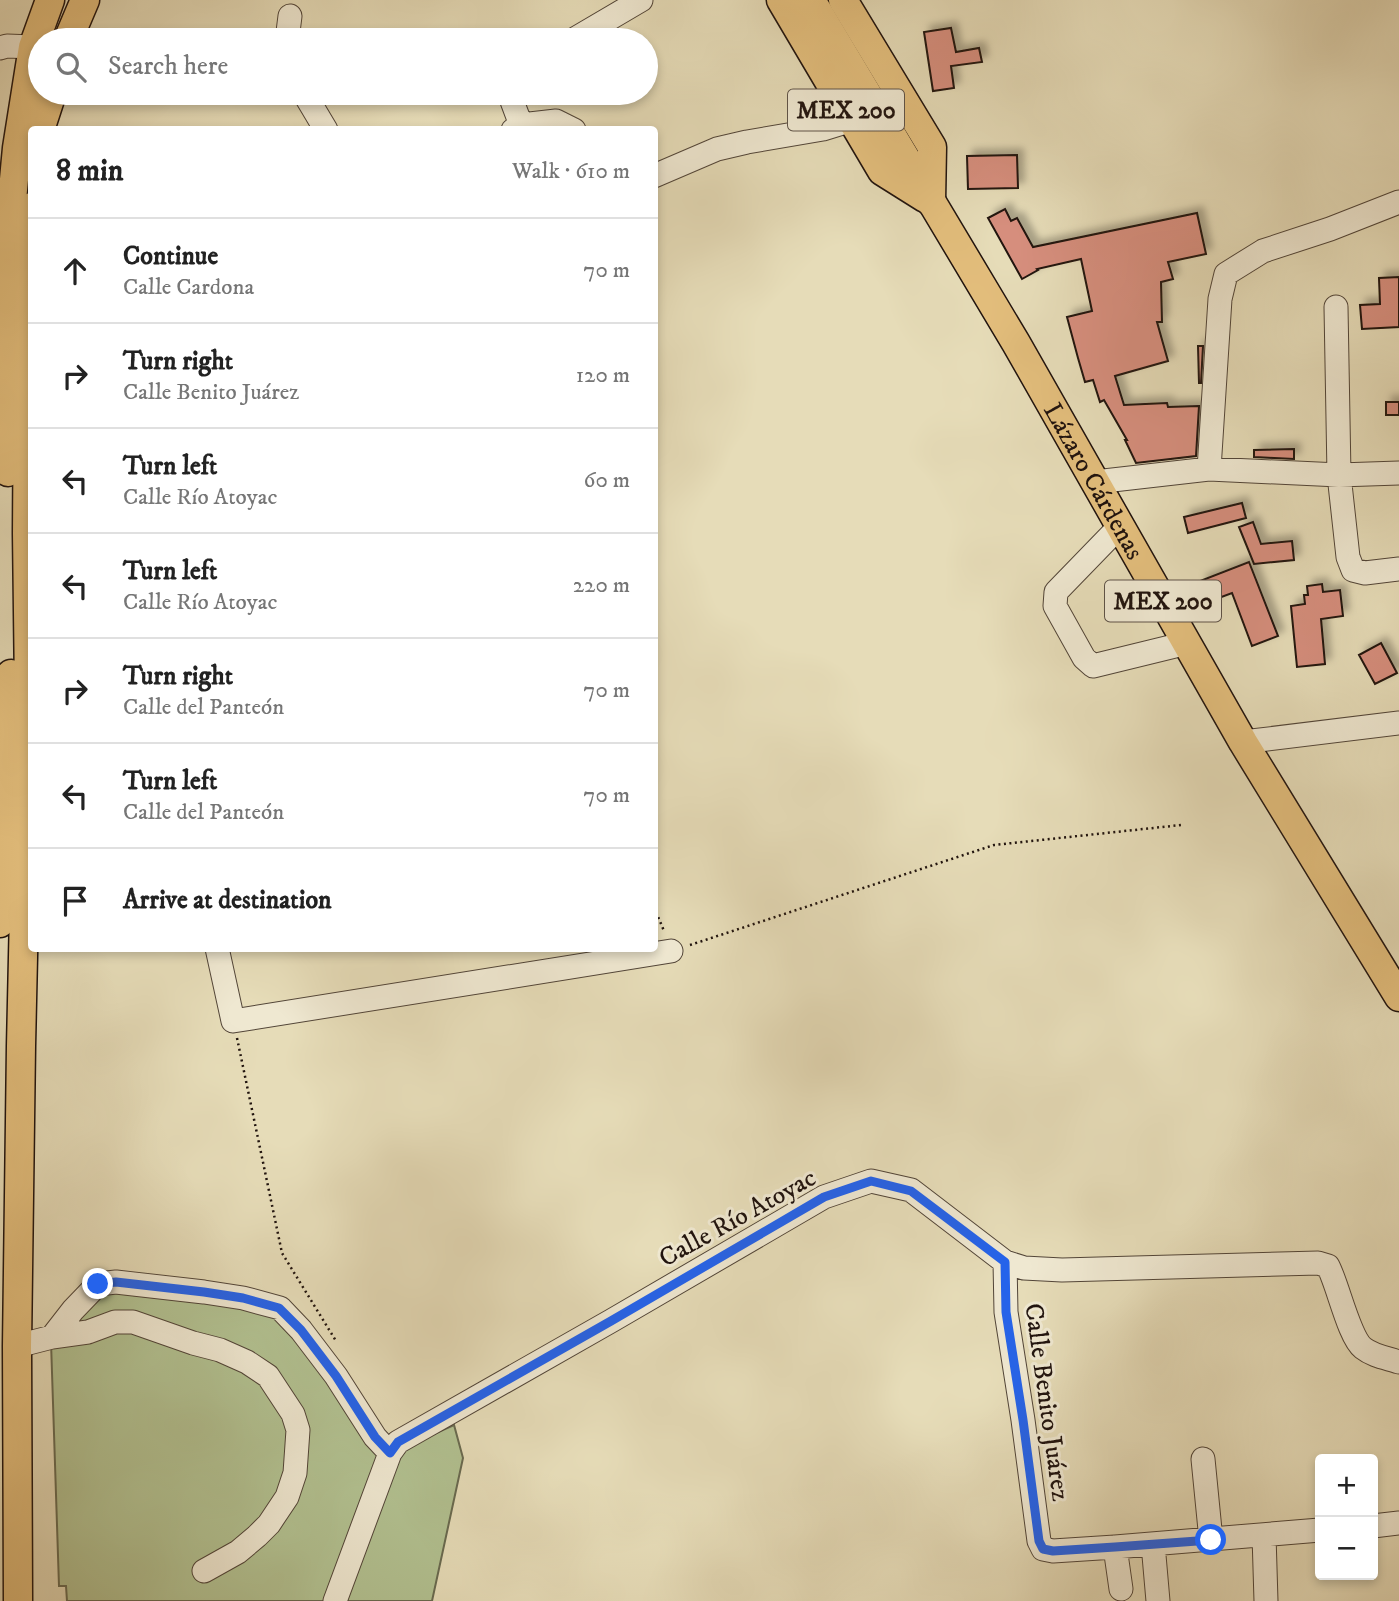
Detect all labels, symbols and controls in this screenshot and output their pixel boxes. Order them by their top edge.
search box [28,28,658,105]
icon: search [52,48,90,86]
text: Search here [108,50,228,83]
road number: MEX 200 [788,90,904,130]
text: 8 min [56,153,123,190]
text: Walk · 610 m [512,157,630,186]
text: Continue [123,240,218,273]
icon: ahead [56,252,94,290]
text: 70 m [583,256,630,285]
text: Calle Cardona [123,273,254,302]
text: Turn right [123,345,233,378]
icon: right [56,357,94,395]
text: 120 m [576,361,630,390]
text: Calle Benito Juárez [123,378,299,407]
street label: Lázaro Cárdenas [1035,397,1151,566]
text: Turn left [123,450,217,483]
icon: left [56,462,94,500]
text: 60 m [583,466,630,495]
text: Calle Río Atoyac [123,483,277,512]
text: Turn left [123,555,217,588]
icon: left [56,567,94,605]
text: 220 m [573,571,630,600]
road number: MEX 200 [1105,580,1221,622]
text: Calle Río Atoyac [123,588,277,617]
text: Turn right [123,660,233,693]
icon: right [56,672,94,710]
text: 70 m [583,676,630,705]
text: Calle del Panteón [123,693,284,722]
text: Turn left [123,765,217,798]
icon: left [56,777,94,815]
text: 70 m [583,781,630,810]
text: Calle del Panteón [123,798,284,827]
icon: arrive [56,882,94,920]
text: Arrive at destination [123,884,332,917]
street label: Calle Río Atoyac [653,1162,822,1275]
route end [82,1268,113,1299]
street label: Calle Benito Juárez [1016,1301,1077,1503]
map controls [1315,1454,1378,1580]
button: + [1315,1454,1378,1517]
button: − [1315,1517,1378,1580]
route start [1195,1524,1226,1555]

